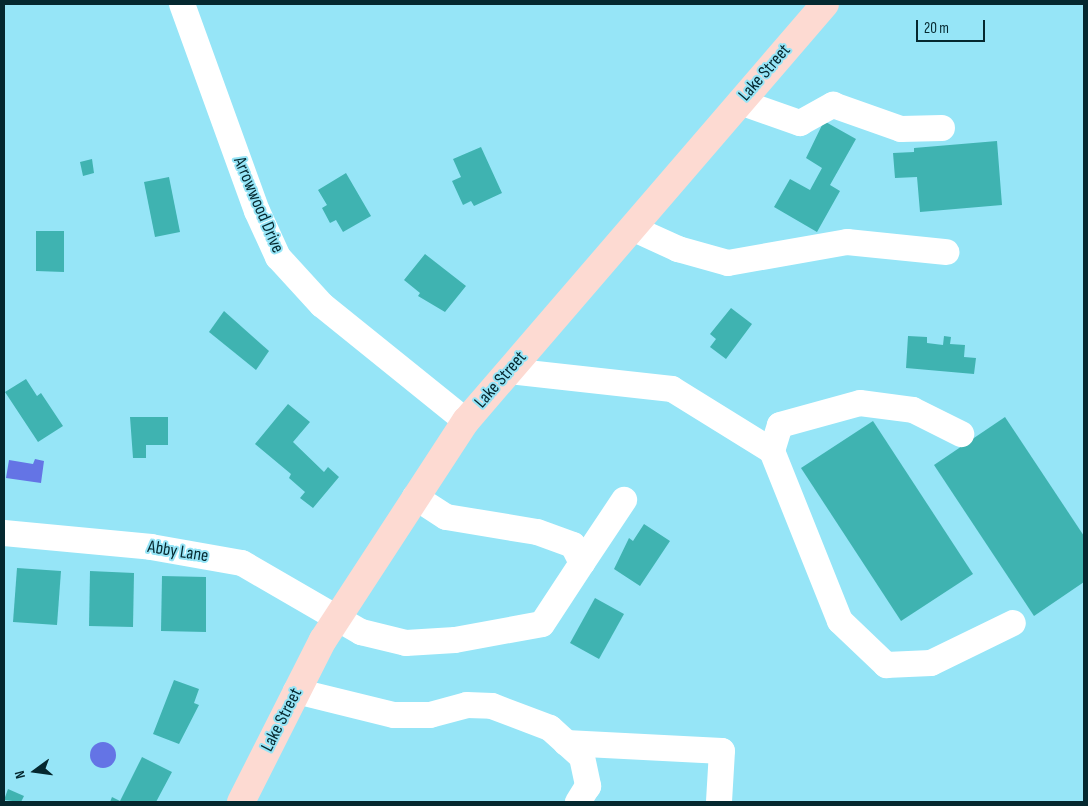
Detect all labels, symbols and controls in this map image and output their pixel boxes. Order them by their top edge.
scale bar [918,10,987,42]
text: 20 m [924,19,949,38]
street label: Lake Street [734,40,796,106]
street label: Arrowwood Drive [228,154,288,256]
street label: Lake Street [470,347,532,413]
street label: Abby Lane [146,537,210,567]
street label: Lake Street [257,685,307,755]
north arrow [10,746,60,796]
text: N [11,769,29,780]

